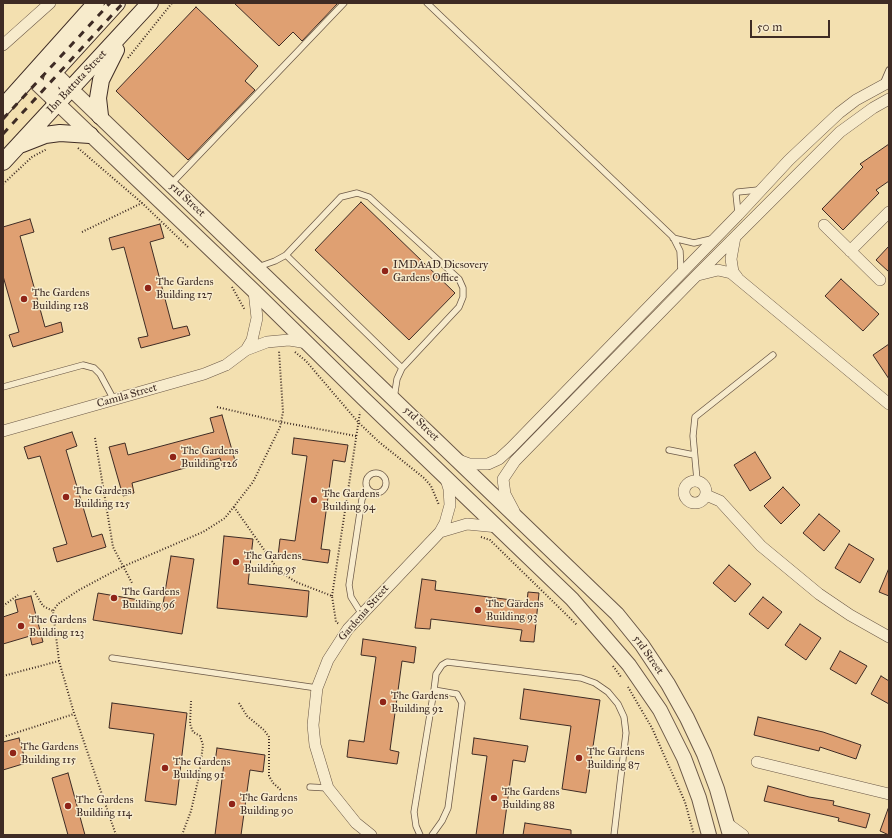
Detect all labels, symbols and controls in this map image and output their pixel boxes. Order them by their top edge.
scale bar [752,12,832,38]
text: 50 m [757,20,782,34]
street label: Ibn Battuta Street [44,47,110,117]
street label: 51d Street [166,180,208,220]
place label: IMDAAD Dicsovery Gardens Office [393,258,488,284]
marker: IMDAAD Dicsovery Gardens Office [380,266,390,276]
place label: The Gardens Building 127 [156,275,213,301]
marker: The Gardens Building 127 [143,283,153,293]
place label: The Gardens Building 128 [32,286,89,312]
marker: The Gardens Building 128 [19,294,29,304]
street label: Camila Street [96,381,158,411]
street label: 51d Street [400,404,442,444]
place label: The Gardens Building 126 [181,444,238,470]
marker: The Gardens Building 126 [168,452,178,462]
place label: The Gardens Building 125 [74,484,131,510]
place label: The Gardens Building 94 [322,487,379,513]
marker: The Gardens Building 125 [61,492,71,502]
marker: The Gardens Building 94 [309,495,319,505]
place label: The Gardens Building 95 [244,549,301,575]
marker: The Gardens Building 95 [231,557,241,567]
street label: Gardenia Street [336,582,392,644]
place label: The Gardens Building 96 [122,585,179,611]
marker: The Gardens Building 96 [109,593,119,603]
place label: The Gardens Building 93 [486,597,543,623]
marker: The Gardens Building 93 [473,605,483,615]
place label: The Gardens Building 123 [29,613,86,639]
marker: The Gardens Building 123 [16,621,26,631]
street label: 51d Street [630,633,666,677]
place label: The Gardens Building 92 [391,689,448,715]
marker: The Gardens Building 92 [378,697,388,707]
place label: The Gardens Building 115 [21,740,78,766]
place label: The Gardens Building 87 [587,745,644,771]
marker: The Gardens Building 115 [8,748,18,758]
marker: The Gardens Building 87 [574,753,584,763]
place label: The Gardens Building 91 [173,755,230,781]
marker: The Gardens Building 91 [160,763,170,773]
place label: The Gardens Building 88 [502,785,559,811]
place label: The Gardens Building 90 [240,791,297,817]
place label: The Gardens Building 114 [76,793,133,819]
marker: The Gardens Building 88 [489,793,499,803]
marker: The Gardens Building 90 [227,799,237,809]
marker: The Gardens Building 114 [63,801,73,811]

